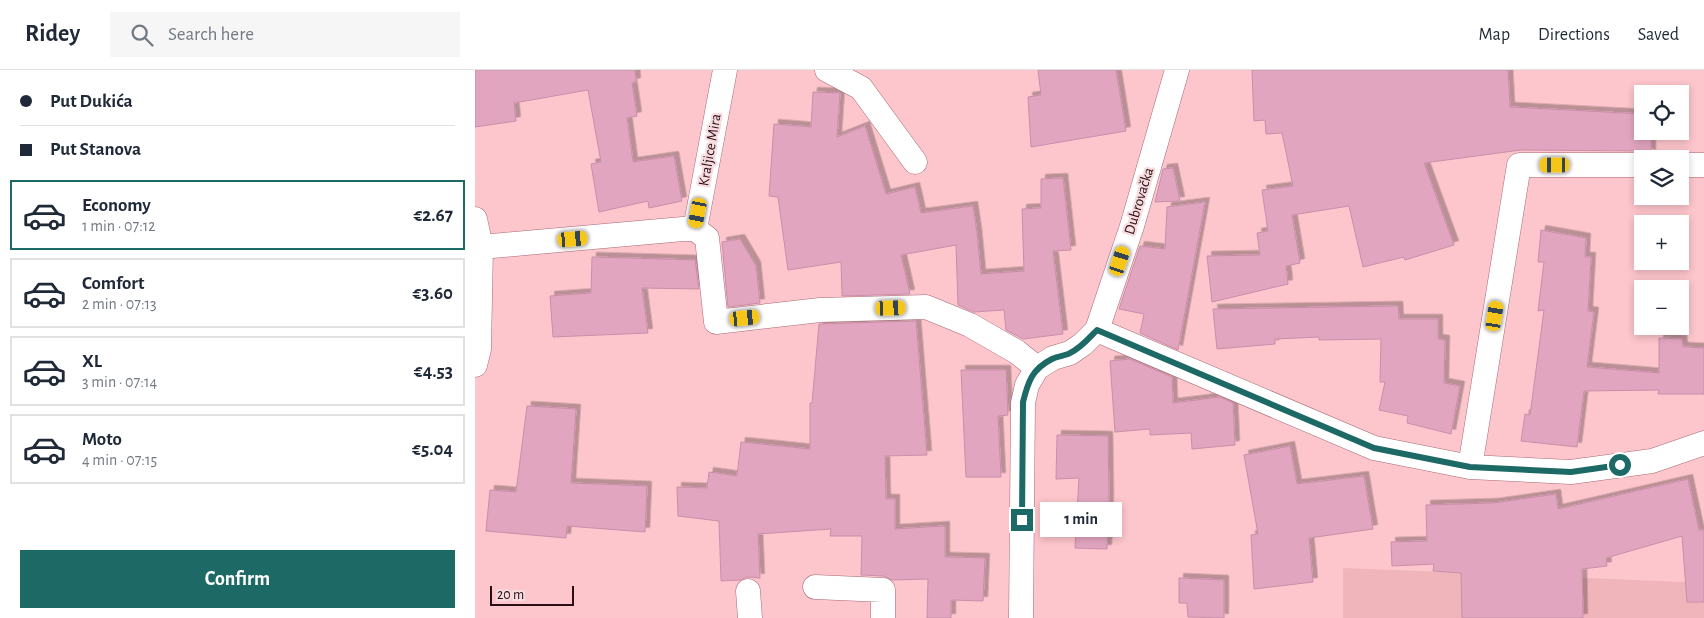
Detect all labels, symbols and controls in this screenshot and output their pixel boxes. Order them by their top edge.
search box [110,12,460,57]
icon: search [128,21,156,49]
text: Ridey [25,22,80,46]
text: Search here [168,25,254,44]
text: Map [1479,26,1510,44]
text: Directions [1538,26,1610,44]
text: Saved [1638,26,1679,44]
map controls [1634,85,1689,335]
button: locate [1634,85,1689,140]
text: Put Dukića [50,92,133,111]
street label: Kraljice Mira [696,113,724,187]
text: Put Stanova [50,140,141,159]
button: layers [1634,150,1689,205]
car [1540,158,1570,173]
street label: Dubrovačka [1122,166,1156,236]
icon: car [22,193,67,238]
text: Economy [82,196,151,215]
car [687,197,708,229]
text: €2.67 [413,206,453,225]
button: + [1634,215,1689,270]
text: 1 min · 07:12 [82,218,156,234]
car [557,230,588,248]
car [1108,244,1131,278]
icon: car [22,271,67,316]
text: Comfort [82,274,144,293]
button: − [1634,280,1689,335]
text: €3.60 [413,284,453,303]
text: 2 min · 07:13 [82,296,157,312]
car [875,300,906,316]
car [1485,300,1504,332]
car [729,309,760,327]
icon: car [22,349,67,394]
text: XL [82,352,102,371]
text: €4.53 [414,362,453,381]
text: 3 min · 07:14 [82,374,157,390]
icon: car [22,427,67,472]
text: Moto [82,430,122,449]
text: €5.04 [412,440,453,459]
text: 4 min · 07:15 [82,452,157,468]
route start [1609,454,1631,476]
callout: 1 min [1039,502,1122,538]
route end [1011,509,1033,531]
text: 1 min [1064,511,1098,527]
button: Confirm [20,550,455,608]
scale bar [490,583,574,606]
text: 20 m [497,588,524,602]

